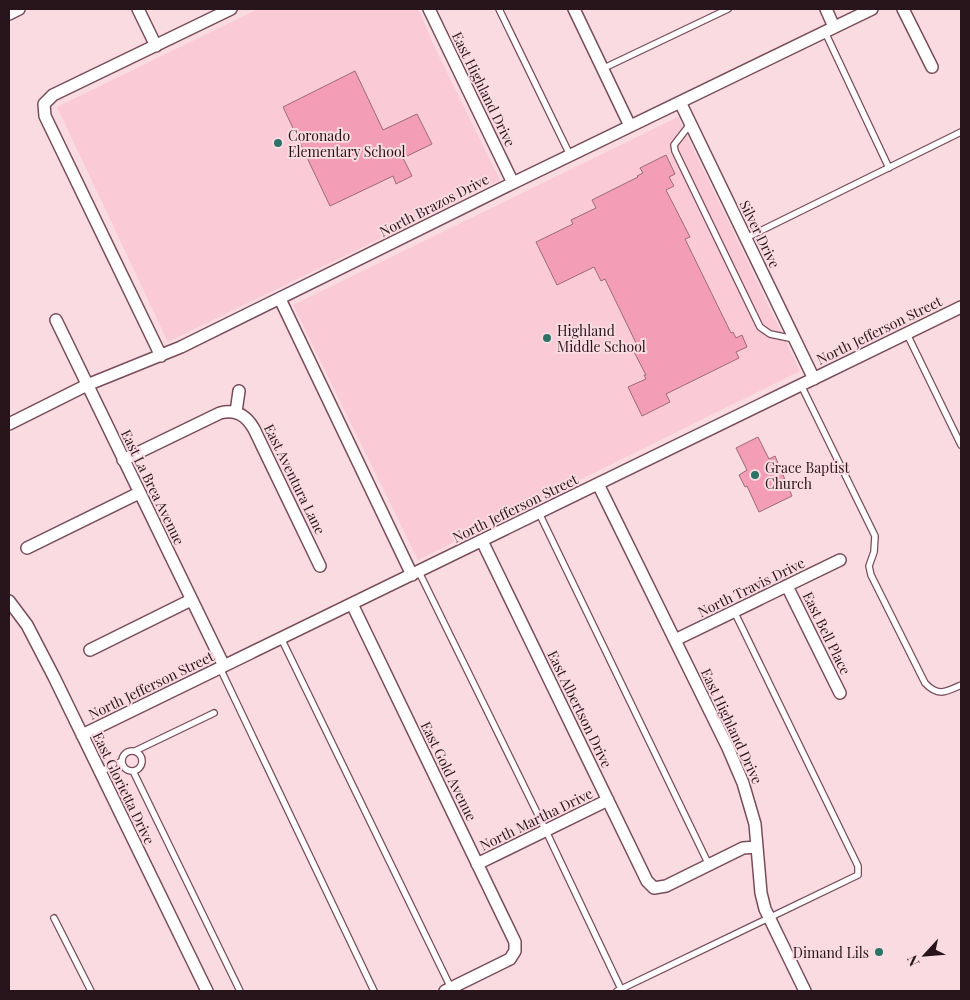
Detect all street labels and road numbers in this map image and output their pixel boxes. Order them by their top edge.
street label: East Highland Drive [448,28,520,150]
street label: North Brazos Drive [376,169,492,241]
street label: Silver Drive [735,197,785,271]
street label: North Jefferson Street [813,291,946,369]
street label: East Aventura Lane [260,421,330,537]
street label: East La Brea Avenue [117,426,189,548]
street label: North Jefferson Street [449,469,582,547]
street label: North Travis Drive [694,553,808,621]
street label: East Bell Place [799,588,855,678]
street label: North Jefferson Street [85,646,218,724]
street label: East Albertson Drive [543,647,617,771]
street label: East Highland Drive [697,665,767,787]
street label: East Gold Avenue [417,718,481,824]
street label: East Glorietta Drive [89,729,159,847]
street label: North Martha Drive [476,783,596,855]

